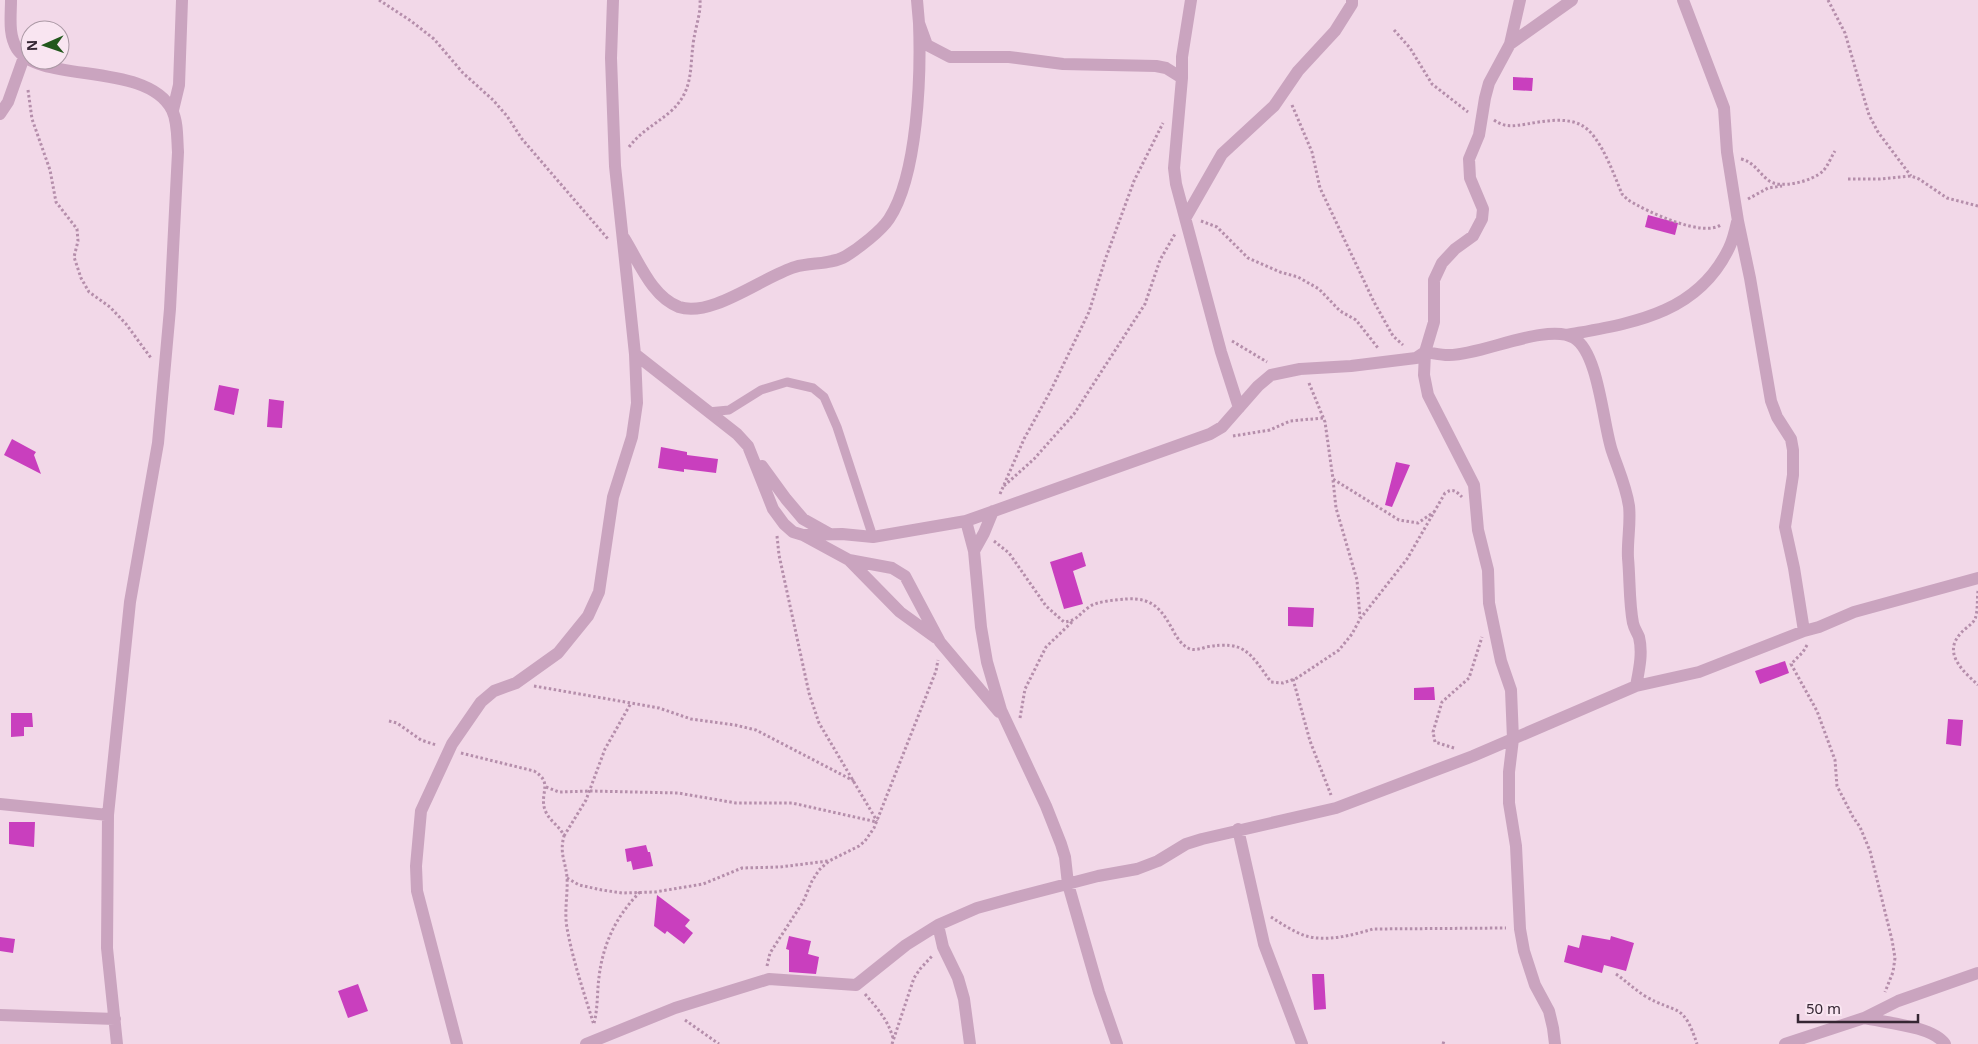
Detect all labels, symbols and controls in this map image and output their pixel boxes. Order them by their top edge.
north arrow [20,20,70,70]
text: N [22,39,41,51]
scale bar [1798,992,1918,1024]
text: 50 m [1806,998,1841,1018]

